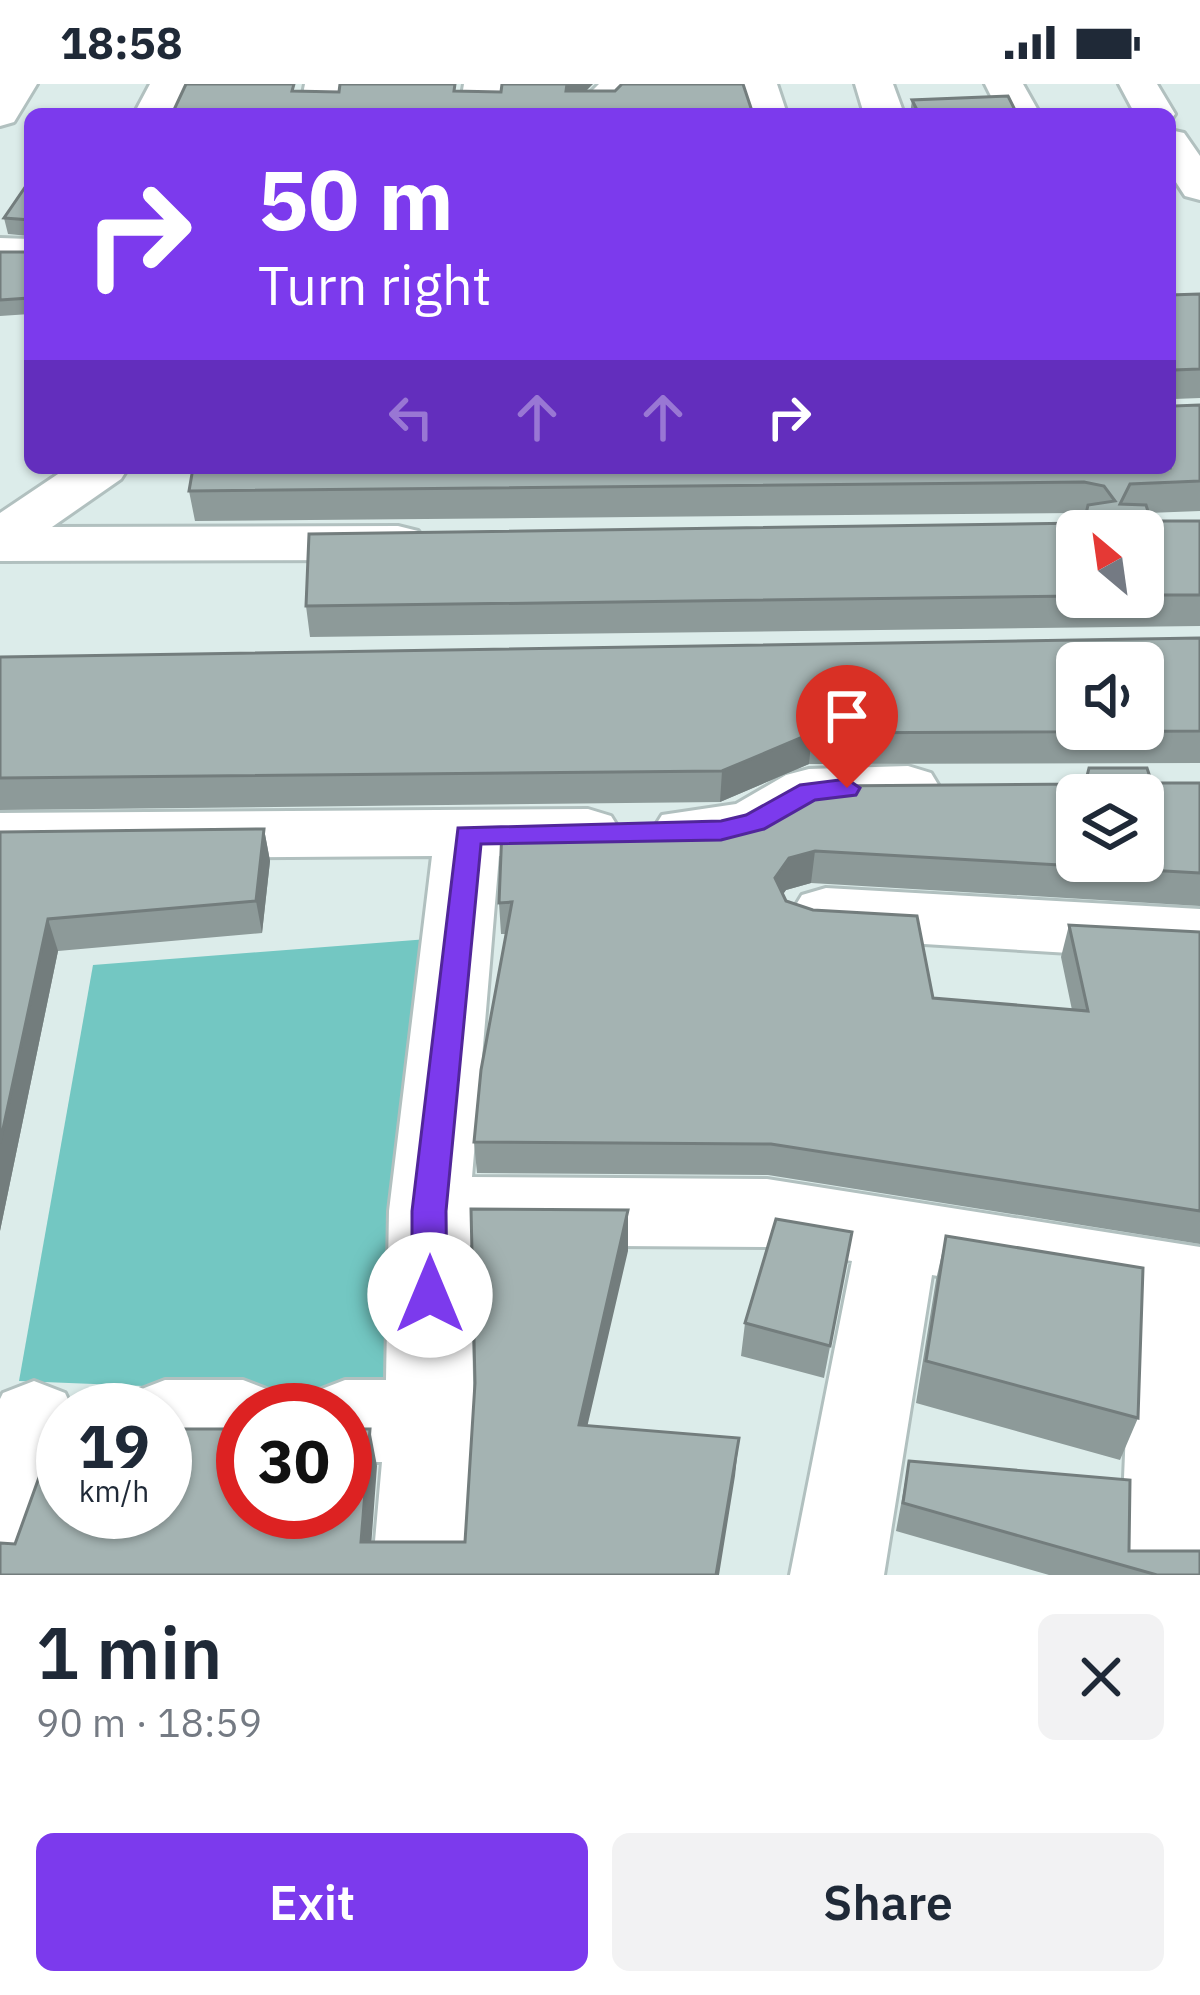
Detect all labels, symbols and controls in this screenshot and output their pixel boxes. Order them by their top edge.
text: 18:58 [60,13,183,71]
text: 50 m [258,144,454,253]
icon: right [60,156,216,312]
text: Turn right [258,250,492,320]
icon: left [378,384,444,450]
icon: ahead [504,384,570,450]
icon: ahead [630,384,696,450]
icon: right [756,384,822,450]
north arrow [1056,510,1164,618]
map controls [1056,510,1164,882]
button: sound [1056,642,1164,750]
pin [796,665,898,788]
icon: arrive [814,683,880,749]
button: layers [1056,774,1164,882]
position arrow [367,1232,493,1358]
speed limit sign: 30 [216,1383,372,1539]
text: 19 [78,1406,150,1485]
text: km/h [79,1471,149,1510]
text: 1 min [36,1605,222,1699]
button: close [1038,1614,1164,1740]
text: 90 m · 18:59 [36,1697,262,1748]
button: Exit [36,1833,588,1971]
button: Share [612,1833,1164,1971]

